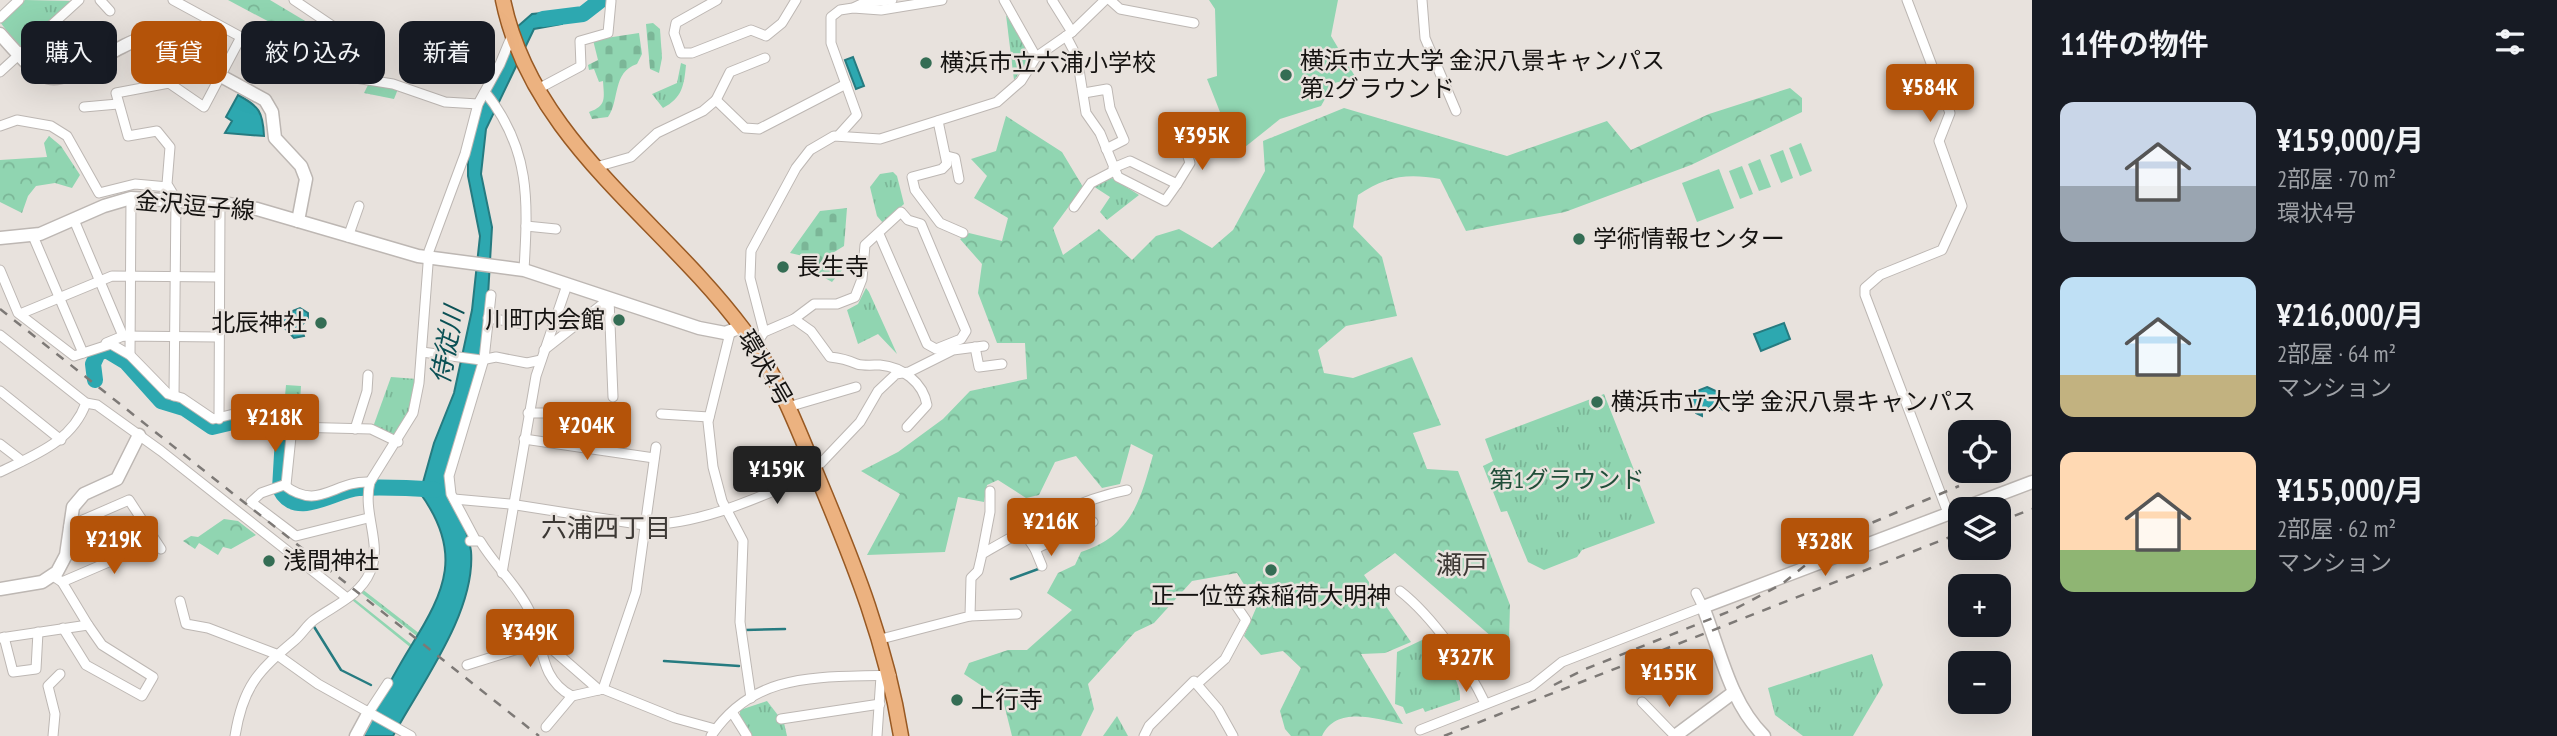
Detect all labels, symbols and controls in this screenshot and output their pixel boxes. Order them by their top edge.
chip: 購入 [21,21,117,84]
chip: 賃貸 [131,21,227,84]
chip: 絞り込み [241,21,385,84]
chip: 新着 [399,21,495,84]
icon: filters [2491,23,2529,61]
text: 11件の物件 [2060,24,2209,63]
place label: 横浜市立大学 金沢八景キャンパス 第2グラウンド [1300,45,1665,104]
place label: 横浜市立六浦小学校 [940,47,1156,78]
marker: 横浜市立六浦小学校 [918,55,934,71]
pin: ¥584K [1881,64,1979,124]
marker: 横浜市立大学 金沢八景キャンパス 第2グラウンド [1278,67,1294,83]
text: ¥584K [1902,72,1958,101]
pin: ¥395K [1153,113,1251,172]
text: ¥395K [1174,120,1230,149]
text: ¥159,000/月 [2277,120,2424,159]
icon: home [2116,130,2200,214]
text: 2部屋 · 70 m² [2277,164,2396,193]
street label: 金沢逗子線 [134,185,256,226]
text: 環状4号 [2277,198,2356,227]
place label: 学術情報センター [1593,223,1785,254]
marker: 学術情報センター [1571,231,1587,247]
place label: 長生寺 [797,251,869,282]
marker: 長生寺 [775,259,791,275]
text: ¥216,000/月 [2277,295,2424,334]
water label: 侍従川 [423,301,471,386]
place label: 川町内会館 [485,304,605,335]
icon: home [2116,305,2200,389]
place label: 北辰神社 [211,307,307,338]
marker: 川町内会館 [611,312,627,328]
marker: 北辰神社 [313,315,329,331]
street label: 環状4号 [731,324,800,411]
text: 2部屋 · 64 m² [2277,339,2396,368]
text: マンション [2277,373,2392,402]
place label: 横浜市立大学 金沢八景キャンパス [1611,386,1976,417]
pin: ¥218K [226,394,324,454]
marker: 横浜市立大学 金沢八景キャンパス [1589,394,1605,410]
text: ¥218K [247,402,303,431]
pin: ¥204K [538,402,636,462]
text: ¥204K [559,410,615,439]
map controls [1948,420,2011,714]
button: locate [1948,420,2011,483]
pin: ¥159K [728,447,826,506]
text: ¥159K [749,454,805,483]
park label: 第1グラウンド [1490,464,1644,495]
text: ¥155,000/月 [2277,470,2424,509]
icon: home [2116,480,2200,564]
button: layers [1948,497,2011,560]
pin: ¥216K [1002,498,1100,558]
text: ¥216K [1023,506,1079,535]
district label: 六浦四丁目 [541,511,671,544]
text: 2部屋 · 62 m² [2277,514,2396,543]
pin: ¥219K [65,516,163,576]
pin: ¥328K [1776,518,1874,578]
text: ¥219K [86,524,142,553]
text: ¥328K [1797,526,1853,555]
place label: 浅間神社 [283,545,379,576]
district label: 瀬戸 [1436,548,1488,581]
text: マンション [2277,548,2392,577]
marker: 浅間神社 [261,553,277,569]
marker: 正一位笠森稲荷大明神 [1263,562,1279,578]
button: + [1948,574,2011,637]
place label: 正一位笠森稲荷大明神 [1151,580,1391,611]
pin: ¥349K [481,610,579,669]
text: ¥349K [502,617,558,646]
pin: ¥327K [1417,634,1515,694]
text: ¥327K [1438,642,1494,671]
pin: ¥155K [1620,650,1718,709]
button: − [1948,651,2011,714]
text: ¥155K [1641,657,1697,686]
place label: 上行寺 [971,684,1043,715]
marker: 上行寺 [949,692,965,708]

